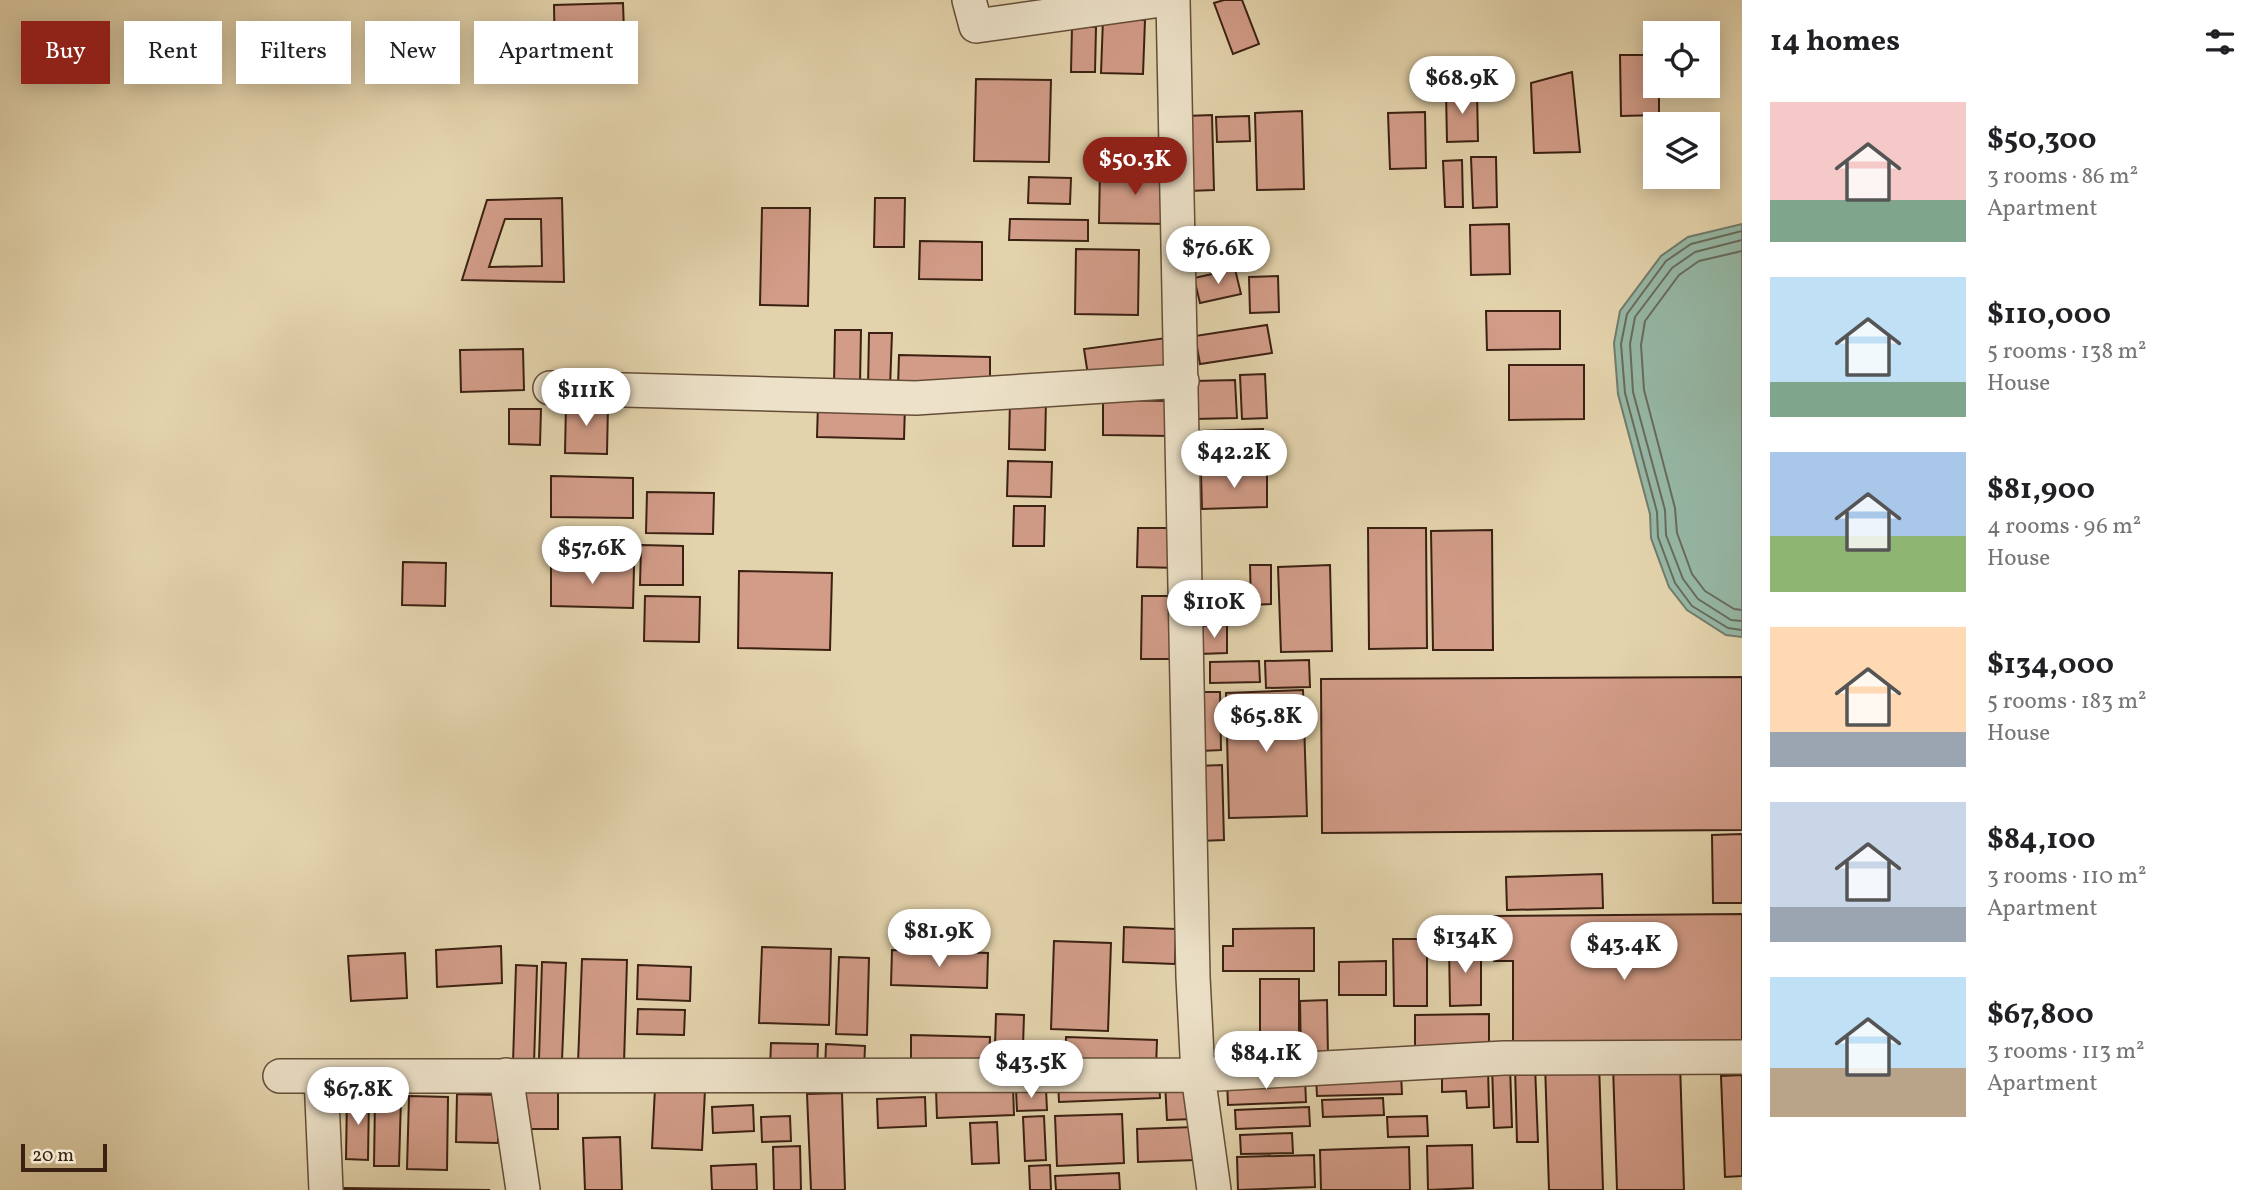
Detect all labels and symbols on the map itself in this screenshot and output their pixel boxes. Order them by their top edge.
pin: $68.9K [1405,57,1519,116]
pin: $50.3K [1078,138,1192,197]
pin: $76.6K [1161,226,1275,286]
pin: $111K [537,368,635,428]
pin: $42.2K [1177,430,1291,490]
pin: $57.6K [535,526,649,586]
pin: $110K [1165,580,1263,640]
pin: $65.8K [1209,694,1323,754]
pin: $81.9K [882,909,996,969]
pin: $134K [1416,916,1514,975]
pin: $43.4K [1567,922,1681,982]
pin: $84.1K [1209,1032,1323,1091]
pin: $43.5K [974,1040,1088,1100]
pin: $67.8K [301,1068,415,1127]
scale bar [21,1141,107,1173]

